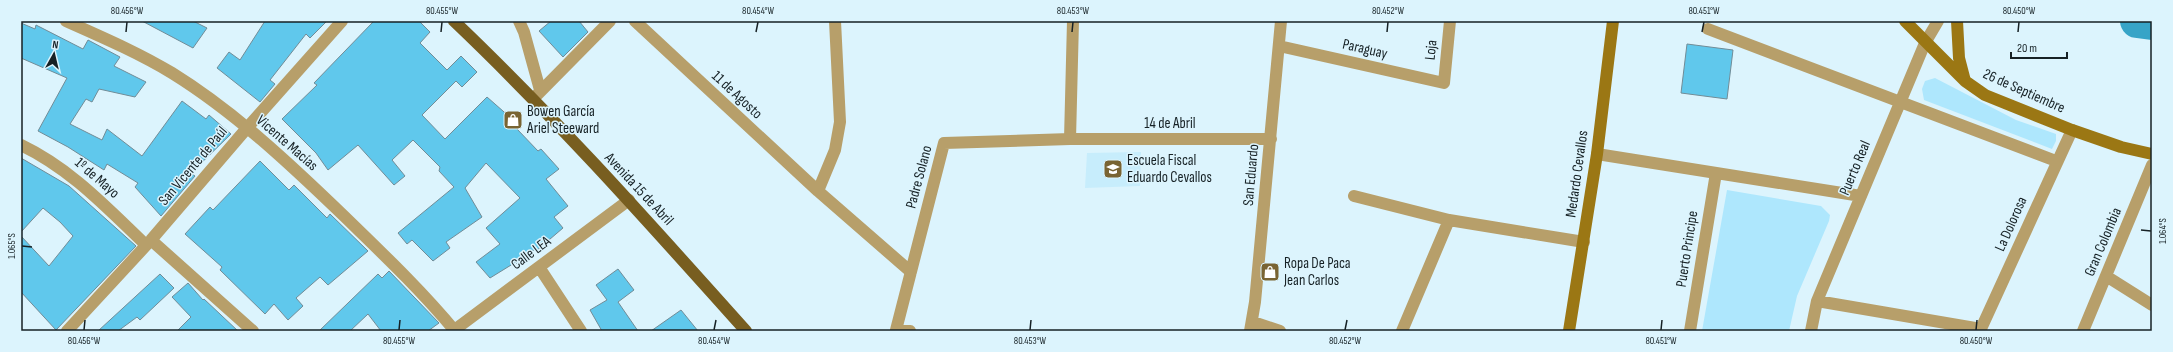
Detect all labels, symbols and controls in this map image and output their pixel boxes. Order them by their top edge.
text: 80.456°W [111,5,144,17]
text: 80.455°W [426,5,459,17]
text: 80.454°W [742,5,774,17]
text: 80.453°W [1057,5,1090,17]
text: 80.452°W [1372,5,1405,17]
text: 80.451°W [1688,5,1720,17]
text: 80.450°W [2003,5,2036,17]
north arrow [34,34,74,74]
scale bar [2011,34,2067,60]
street label: Paraguay [1341,35,1389,63]
text: N [52,38,59,51]
street label: Loja [1421,39,1442,61]
text: 20 m [2017,41,2037,56]
street label: 26 de Septiembre [1980,64,2068,118]
street label: 11 de Agosto [708,67,766,123]
place label: Bowen García Ariel Steeward [526,102,599,138]
shop icon: Bowen García Ariel Steeward [502,109,524,131]
street label: Vicente Macías [252,111,322,175]
street label: 14 de Abril [1144,114,1196,133]
street label: San Vicente de Paúl [154,123,232,209]
street label: Medardo Cevallos [1562,129,1592,219]
street label: Puerto Real [1835,138,1875,198]
street label: Padre Solano [901,143,937,211]
street label: San Eduardo [1239,143,1263,207]
street label: Avenida 15 de Abril [600,148,678,229]
place label: Escuela Fiscal Eduardo Cevallos [1127,151,1212,187]
street label: 1º de Mayo [71,153,123,203]
school or university icon: Escuela Fiscal Eduardo Cevallos [1102,158,1124,180]
street label: La Dolorosa [1991,194,2032,254]
street label: Gran Colombia [2080,205,2126,279]
street label: Puerto Principe [1672,209,1702,289]
text: 1.064°S [2157,218,2169,244]
street label: Calle LEA [507,232,555,274]
text: 1.065°S [6,233,18,259]
place label: Ropa De Paca Jean Carlos [1283,254,1351,290]
shop icon: Ropa De Paca Jean Carlos [1259,261,1281,283]
text: 80.456°W [68,335,101,347]
text: 80.455°W [383,335,416,347]
text: 80.454°W [698,335,730,347]
text: 80.453°W [1014,335,1047,347]
text: 80.452°W [1329,335,1362,347]
text: 80.451°W [1645,335,1677,347]
text: 80.450°W [1960,335,1993,347]

